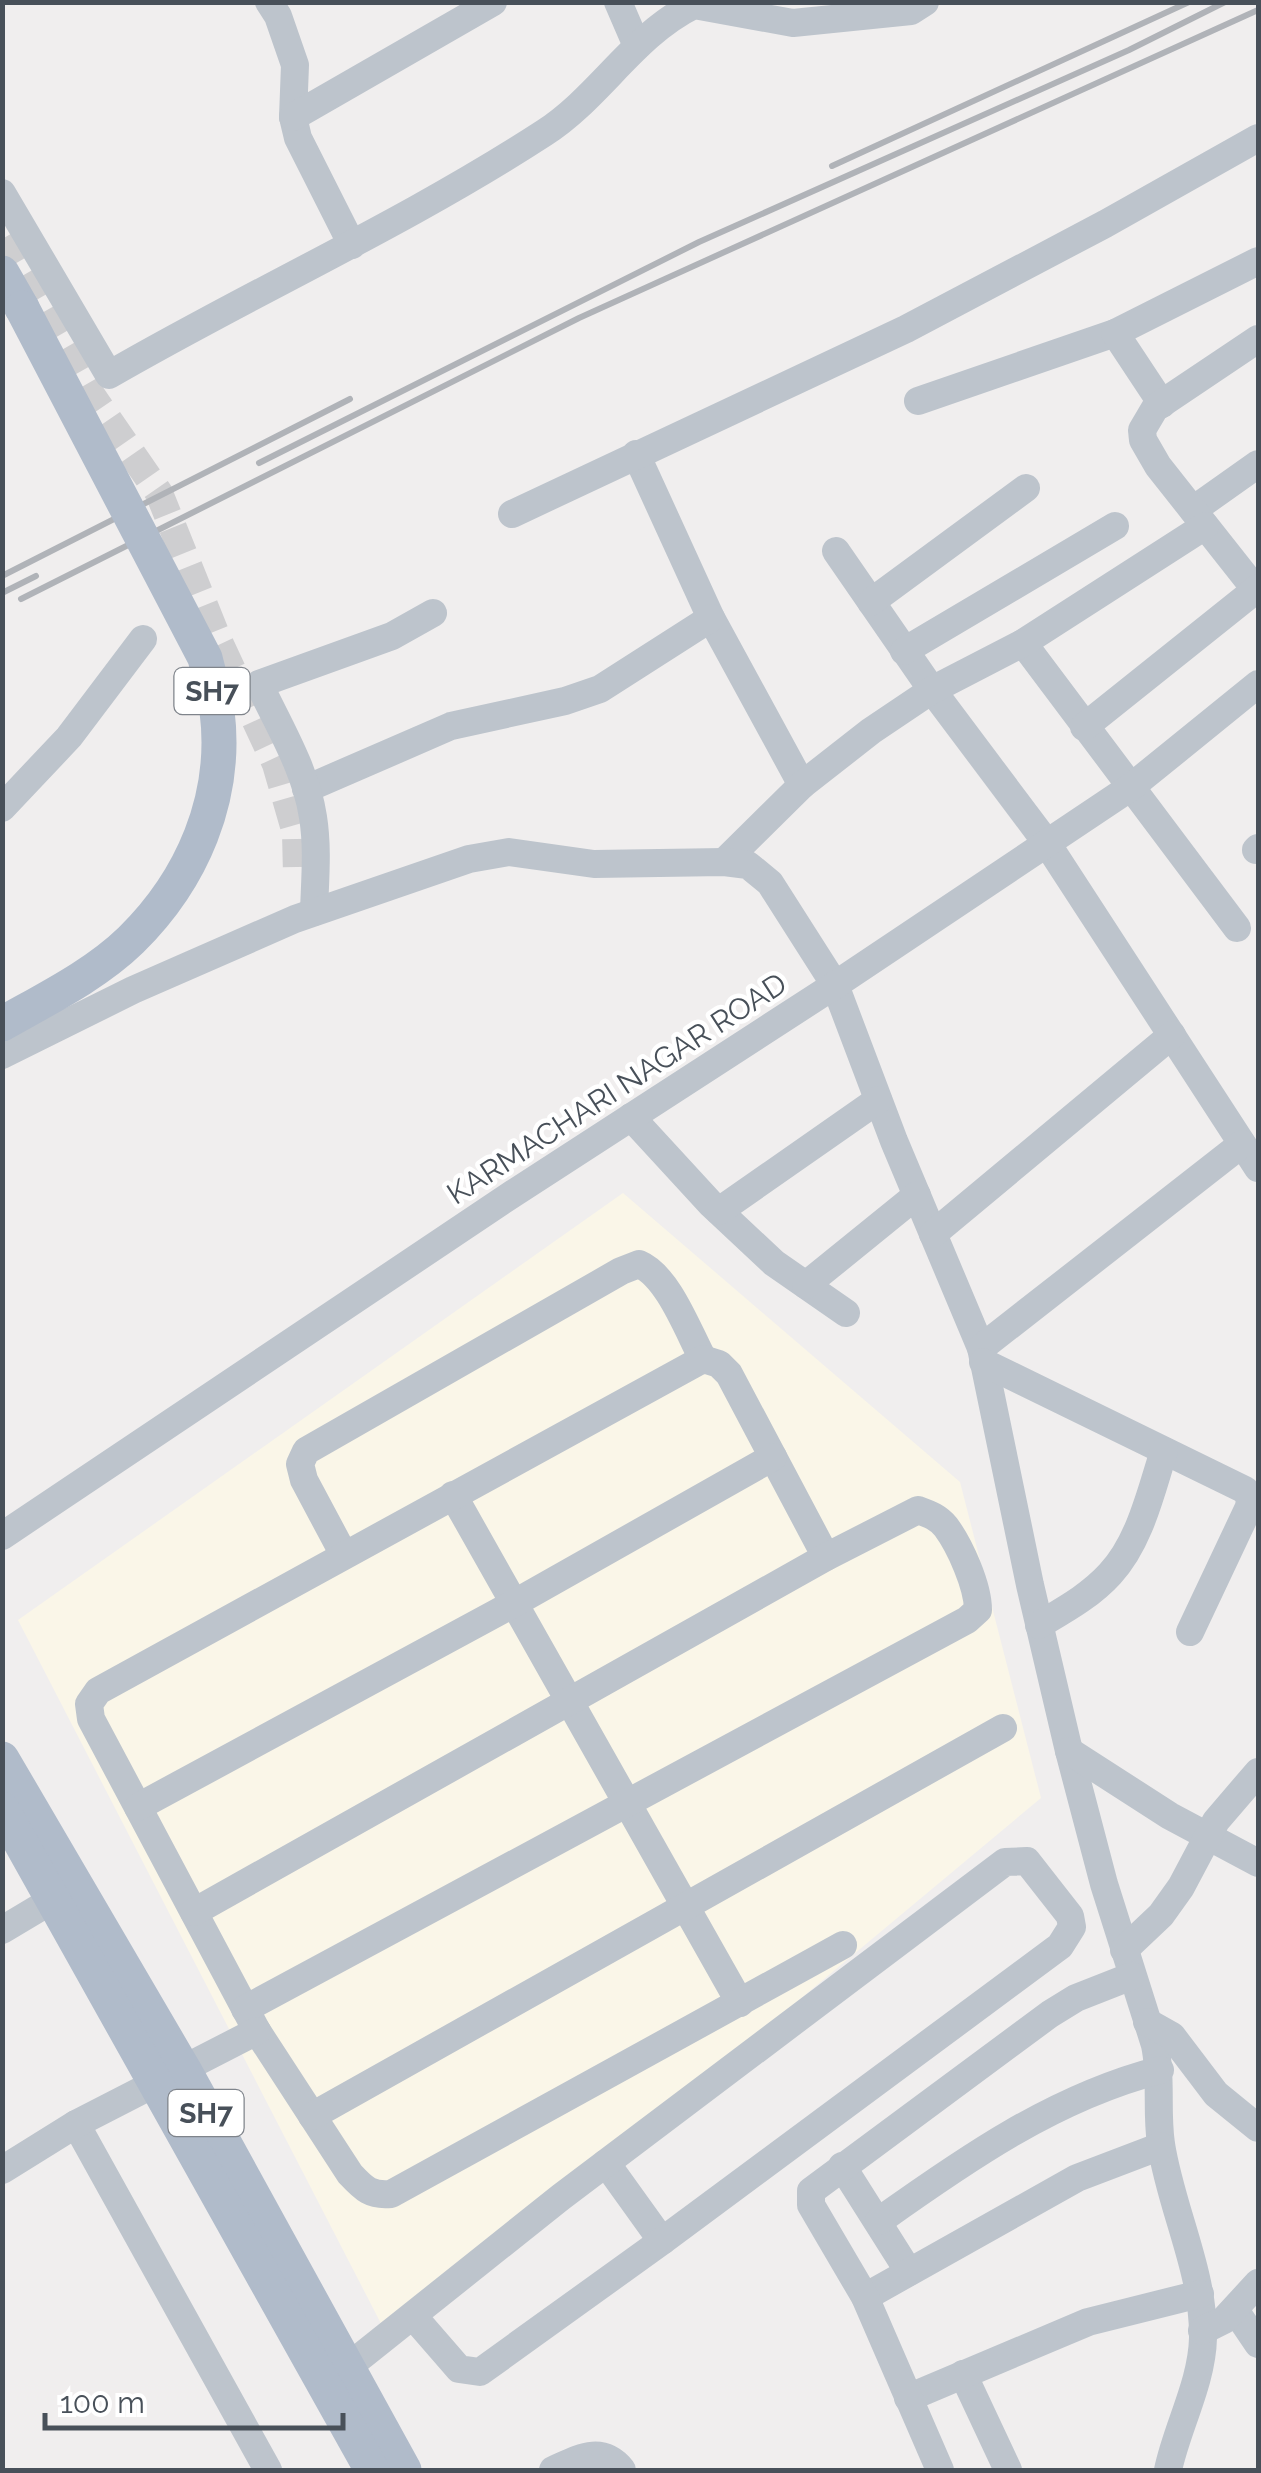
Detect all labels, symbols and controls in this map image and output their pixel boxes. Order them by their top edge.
road number: SH7 [174,668,250,714]
street label: KARMACHARI NAGAR ROAD [441,966,793,1211]
road number: SH7 [168,2090,244,2136]
scale bar [45,2368,342,2430]
text: 100 m [60,2385,145,2420]

